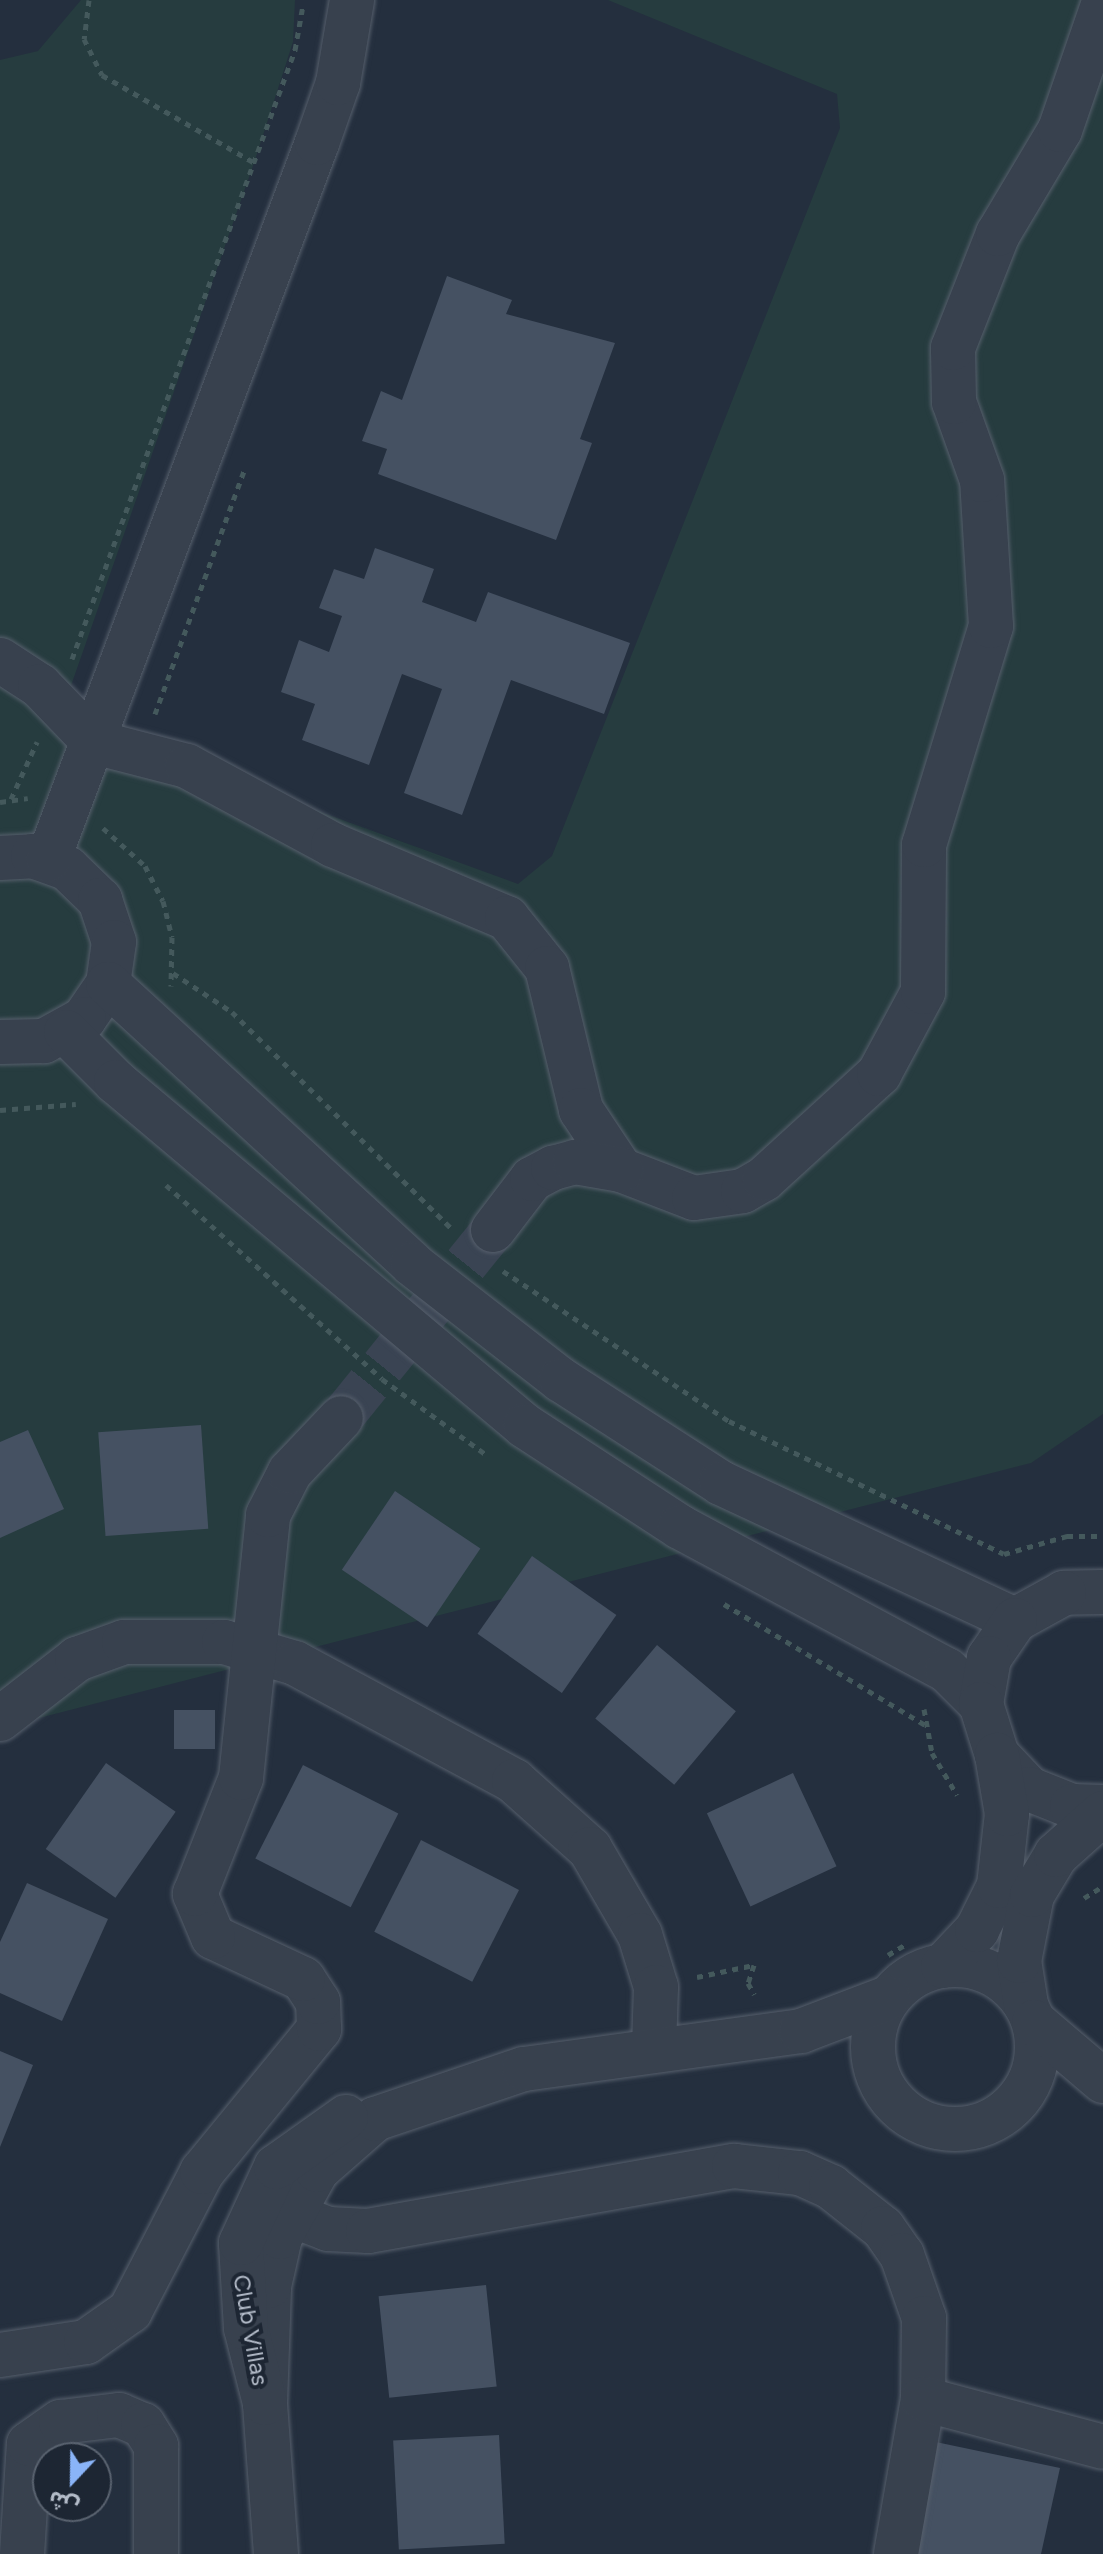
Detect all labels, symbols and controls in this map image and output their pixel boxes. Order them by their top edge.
street label: Club Villas [227,2272,275,2388]
north arrow [32,2442,112,2522]
text: ش [45,2485,83,2521]

